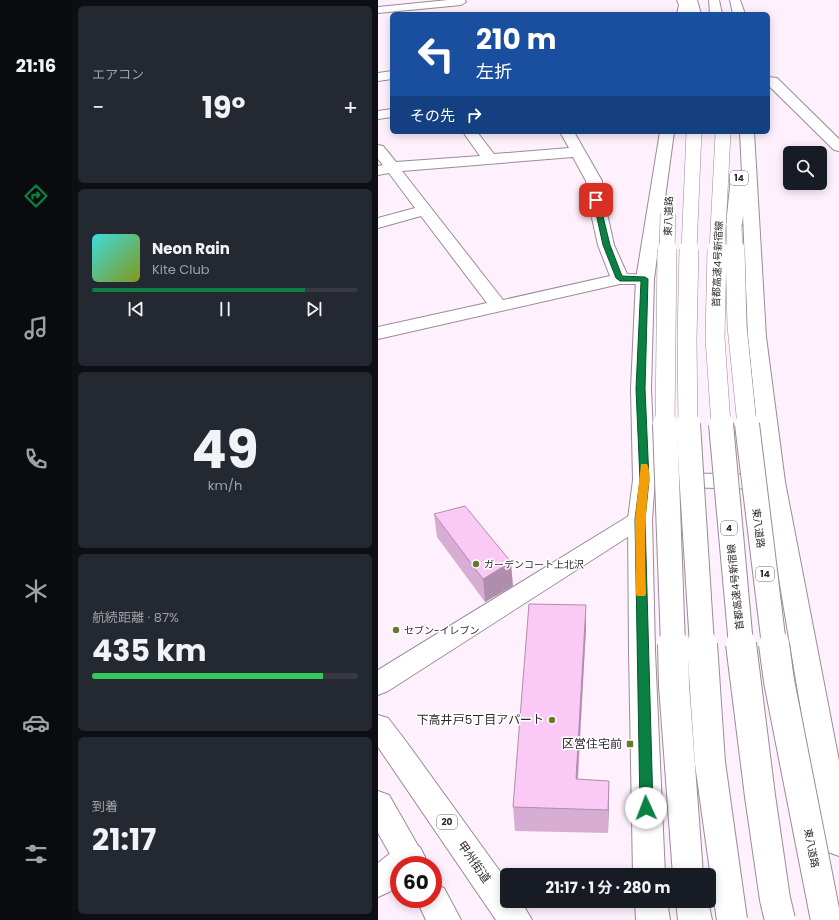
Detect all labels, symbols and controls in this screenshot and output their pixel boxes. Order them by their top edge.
text: 210 m [476,20,556,59]
icon: left [410,28,462,80]
text: 21:16 [16,53,56,78]
text: 左折 [476,59,512,84]
text: エアコン [92,65,144,84]
text: 19° [202,86,245,129]
text: − [92,92,104,123]
text: + [343,92,358,123]
icon: right [463,104,485,126]
text: その先 [410,105,455,126]
map controls [783,146,827,190]
button: search [783,146,827,190]
road number: 14 [730,171,748,185]
icon: directions [22,182,50,210]
pin [579,183,613,217]
icon: arrive [585,189,607,211]
street label: 東八道路 [660,196,677,236]
street label: 首都高速4号新宿線 [708,221,727,307]
text: Neon Rain [152,238,230,259]
text: Kite Club [152,260,210,279]
icon: previous [125,298,147,320]
icon: pause [214,298,236,320]
icon: next [303,298,325,320]
icon: music [22,314,50,342]
text: 49 [191,413,259,486]
icon: phone [22,445,50,473]
text: km/h [208,476,242,495]
street label: 東八道路 [749,507,768,549]
road number: 4 [721,521,737,535]
street label: 首都高速4号新宿線 [724,543,747,631]
place label: ガーデンコート上北沢 [484,557,584,572]
marker: ガーデンコート上北沢 [471,559,481,569]
road number: 14 [756,567,774,581]
icon: climate [22,577,50,605]
text: 航続距離 · 87% [92,608,179,627]
place label: セブン-イレブン [404,623,480,638]
marker: セブン-イレブン [391,625,401,635]
text: 435 km [92,629,207,672]
icon: car [22,709,50,737]
place label: 下高井戸5丁目アパート [417,711,544,728]
marker: 下高井戸5丁目アパート [547,715,557,725]
place label: 区営住宅前 [562,735,622,752]
marker: 区営住宅前 [625,739,635,749]
position arrow [625,787,667,829]
text: 到着 [92,797,118,816]
road number: 20 [437,815,457,829]
text: 21:17 [92,818,156,861]
street label: 東八道路 [800,827,823,869]
street label: 甲州街道 [454,837,495,886]
icon: filters [22,840,50,868]
speed limit sign: 60 [390,856,442,908]
text: 21:17 · 1 分 · 280 m [546,877,670,898]

